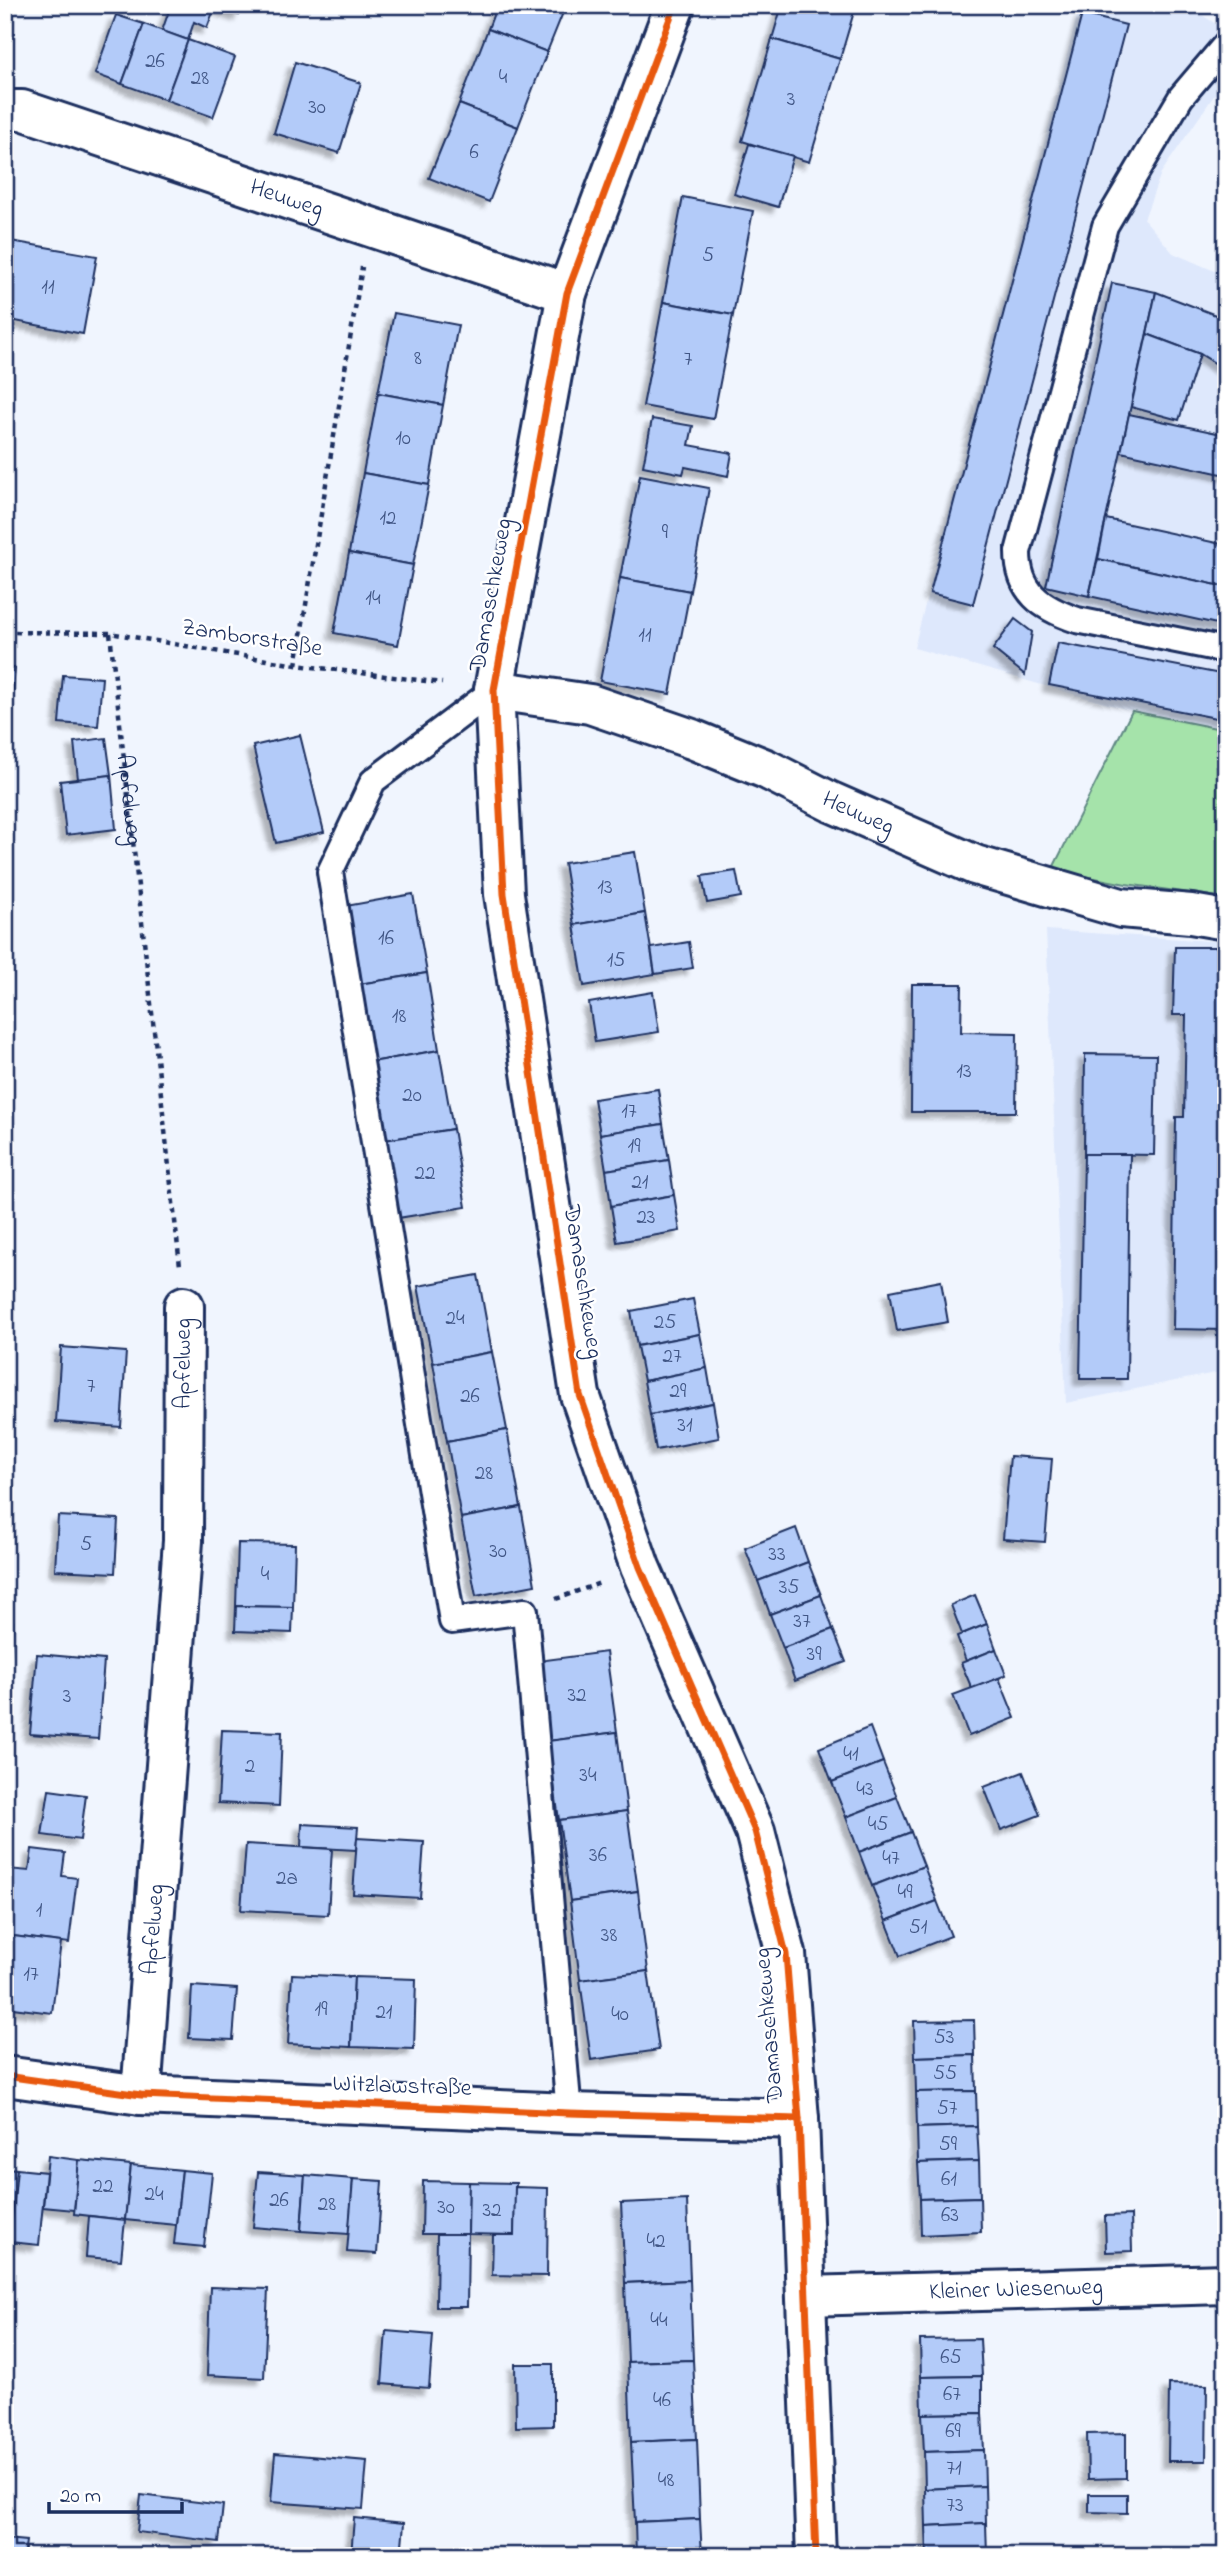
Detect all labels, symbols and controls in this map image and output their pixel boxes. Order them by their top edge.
house number: 26 [145,47,165,77]
house number: 4 [499,63,508,93]
house number: 28 [191,64,209,94]
house number: 3 [787,85,795,115]
house number: 30 [308,93,326,123]
house number: 6 [469,138,479,168]
street label: Heuweg [245,170,328,227]
house number: 5 [702,241,714,271]
house number: 11 [41,273,55,303]
house number: 8 [414,344,422,374]
house number: 7 [684,345,693,375]
house number: 10 [395,424,411,454]
house number: 12 [379,504,397,534]
street label: Damaschkeweg [461,516,523,675]
house number: 9 [662,518,669,548]
house number: 14 [365,584,381,614]
street label: Zamborstraße [179,611,325,667]
house number: 11 [638,621,652,651]
street label: Apfelweg [106,753,151,847]
street label: Heuweg [816,783,900,845]
house number: 13 [597,873,613,903]
house number: 16 [378,924,394,954]
house number: 15 [607,946,625,976]
house number: 18 [392,1002,406,1032]
house number: 13 [956,1057,972,1087]
house number: 20 [402,1081,422,1111]
house number: 17 [621,1097,637,1127]
house number: 19 [628,1132,641,1162]
house number: 22 [415,1159,435,1189]
house number: 21 [631,1168,649,1198]
street label: Damaschkeweg [552,1202,611,1361]
house number: 23 [636,1203,656,1233]
house number: 24 [445,1304,465,1334]
house number: 25 [654,1308,676,1338]
street label: Apfelweg [166,1318,201,1409]
house number: 27 [662,1342,682,1372]
house number: 7 [87,1372,96,1402]
house number: 29 [670,1377,687,1407]
house number: 26 [460,1382,480,1412]
house number: 31 [677,1411,693,1441]
house number: 28 [475,1459,493,1489]
house number: 5 [80,1530,92,1560]
house number: 30 [489,1537,507,1567]
house number: 33 [768,1540,786,1570]
house number: 4 [261,1560,270,1590]
house number: 35 [779,1573,799,1603]
house number: 37 [793,1607,811,1637]
house number: 39 [807,1640,822,1670]
house number: 32 [567,1681,587,1711]
house number: 3 [63,1682,71,1712]
house number: 41 [843,1740,859,1770]
house number: 2 [245,1752,255,1782]
house number: 34 [579,1761,597,1791]
house number: 43 [856,1775,874,1805]
house number: 45 [868,1810,888,1840]
house number: 36 [589,1841,607,1871]
house number: 47 [882,1844,900,1874]
house number: 2a [276,1864,298,1894]
house number: 49 [898,1878,913,1908]
street label: Apfelweg [133,1883,174,1976]
house number: 1 [36,1896,43,1926]
house number: 51 [909,1913,928,1943]
house number: 38 [601,1921,617,1951]
street label: Damaschkeweg [746,1946,794,2105]
house number: 17 [23,1960,39,1990]
house number: 19 [315,1995,328,2025]
house number: 21 [375,1998,393,2028]
house number: 40 [611,2000,629,2030]
house number: 53 [934,2023,954,2053]
house number: 55 [933,2059,957,2089]
street label: Witzlawstraße [332,2067,472,2107]
house number: 57 [937,2094,958,2124]
house number: 59 [939,2130,958,2160]
house number: 61 [941,2165,957,2195]
house number: 22 [93,2172,113,2202]
house number: 24 [144,2180,164,2210]
house number: 26 [269,2186,289,2216]
house number: 28 [318,2190,336,2220]
house number: 30 [437,2193,455,2223]
house number: 32 [482,2196,502,2226]
house number: 63 [941,2201,959,2231]
house number: 42 [646,2227,666,2257]
street label: Kleiner Wiesenweg [928,2270,1103,2310]
house number: 44 [650,2306,668,2336]
house number: 65 [940,2343,962,2373]
house number: 67 [943,2380,961,2410]
house number: 46 [653,2386,671,2416]
house number: 69 [945,2417,961,2447]
house number: 71 [946,2454,962,2484]
house number: 48 [658,2466,674,2496]
scale bar [49,2470,182,2514]
text: 20 m [60,2482,101,2512]
house number: 73 [946,2491,964,2521]

